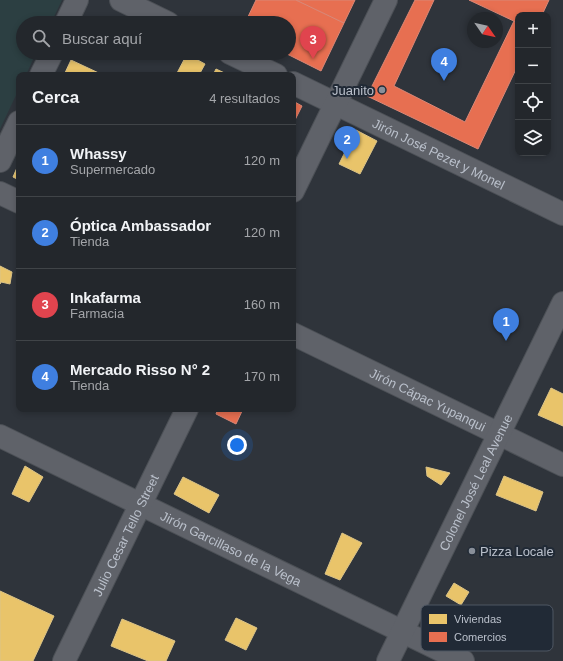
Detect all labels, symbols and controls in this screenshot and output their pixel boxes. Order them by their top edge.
north arrow [467,12,503,48]
map controls [515,12,551,156]
button: + [515,12,551,48]
search box [16,16,296,60]
pin: 3 [300,26,326,59]
icon: search [30,27,52,49]
text: Buscar aquí [62,30,142,47]
pin: 4 [431,48,457,81]
button: − [515,48,551,84]
place label: Juanito [332,83,374,98]
button: locate [515,84,551,120]
marker: Juanito [377,85,387,95]
text: Cerca [32,88,79,107]
text: 4 resultados [209,91,280,106]
street label: Jirón José Pezet y Monel [370,115,508,192]
button: layers [515,120,551,156]
pin: 2 [334,126,360,159]
text: Whassy [70,145,127,162]
text: 1 [41,153,49,168]
text: 120 m [244,153,280,168]
text: Supermercado [70,162,155,177]
text: Óptica Ambassador [70,217,211,234]
text: 2 [41,225,49,240]
text: 120 m [244,225,280,240]
text: Tienda [70,234,109,249]
text: Inkafarma [70,289,141,306]
text: 3 [41,297,49,312]
text: 160 m [244,297,280,312]
text: Farmacia [70,306,124,321]
pin: 1 [493,308,519,341]
text: Mercado Risso N° 2 [70,361,210,378]
street label: Jirón Cápac Yupanqui [368,365,488,434]
text: 4 [41,369,49,384]
text: 170 m [244,369,280,384]
text: Tienda [70,378,109,393]
street label: Colonel José Leal Avenue [436,411,515,553]
your location [227,435,247,455]
street label: Julio Cesar Tello Street [89,472,162,598]
street label: Jirón Garcillaso de la Vega [158,508,305,589]
place label: Pizza Locale [480,544,554,559]
marker: Pizza Locale [467,546,477,556]
legend [421,605,553,651]
text: Viviendas [454,613,502,625]
text: Comercios [454,631,507,643]

